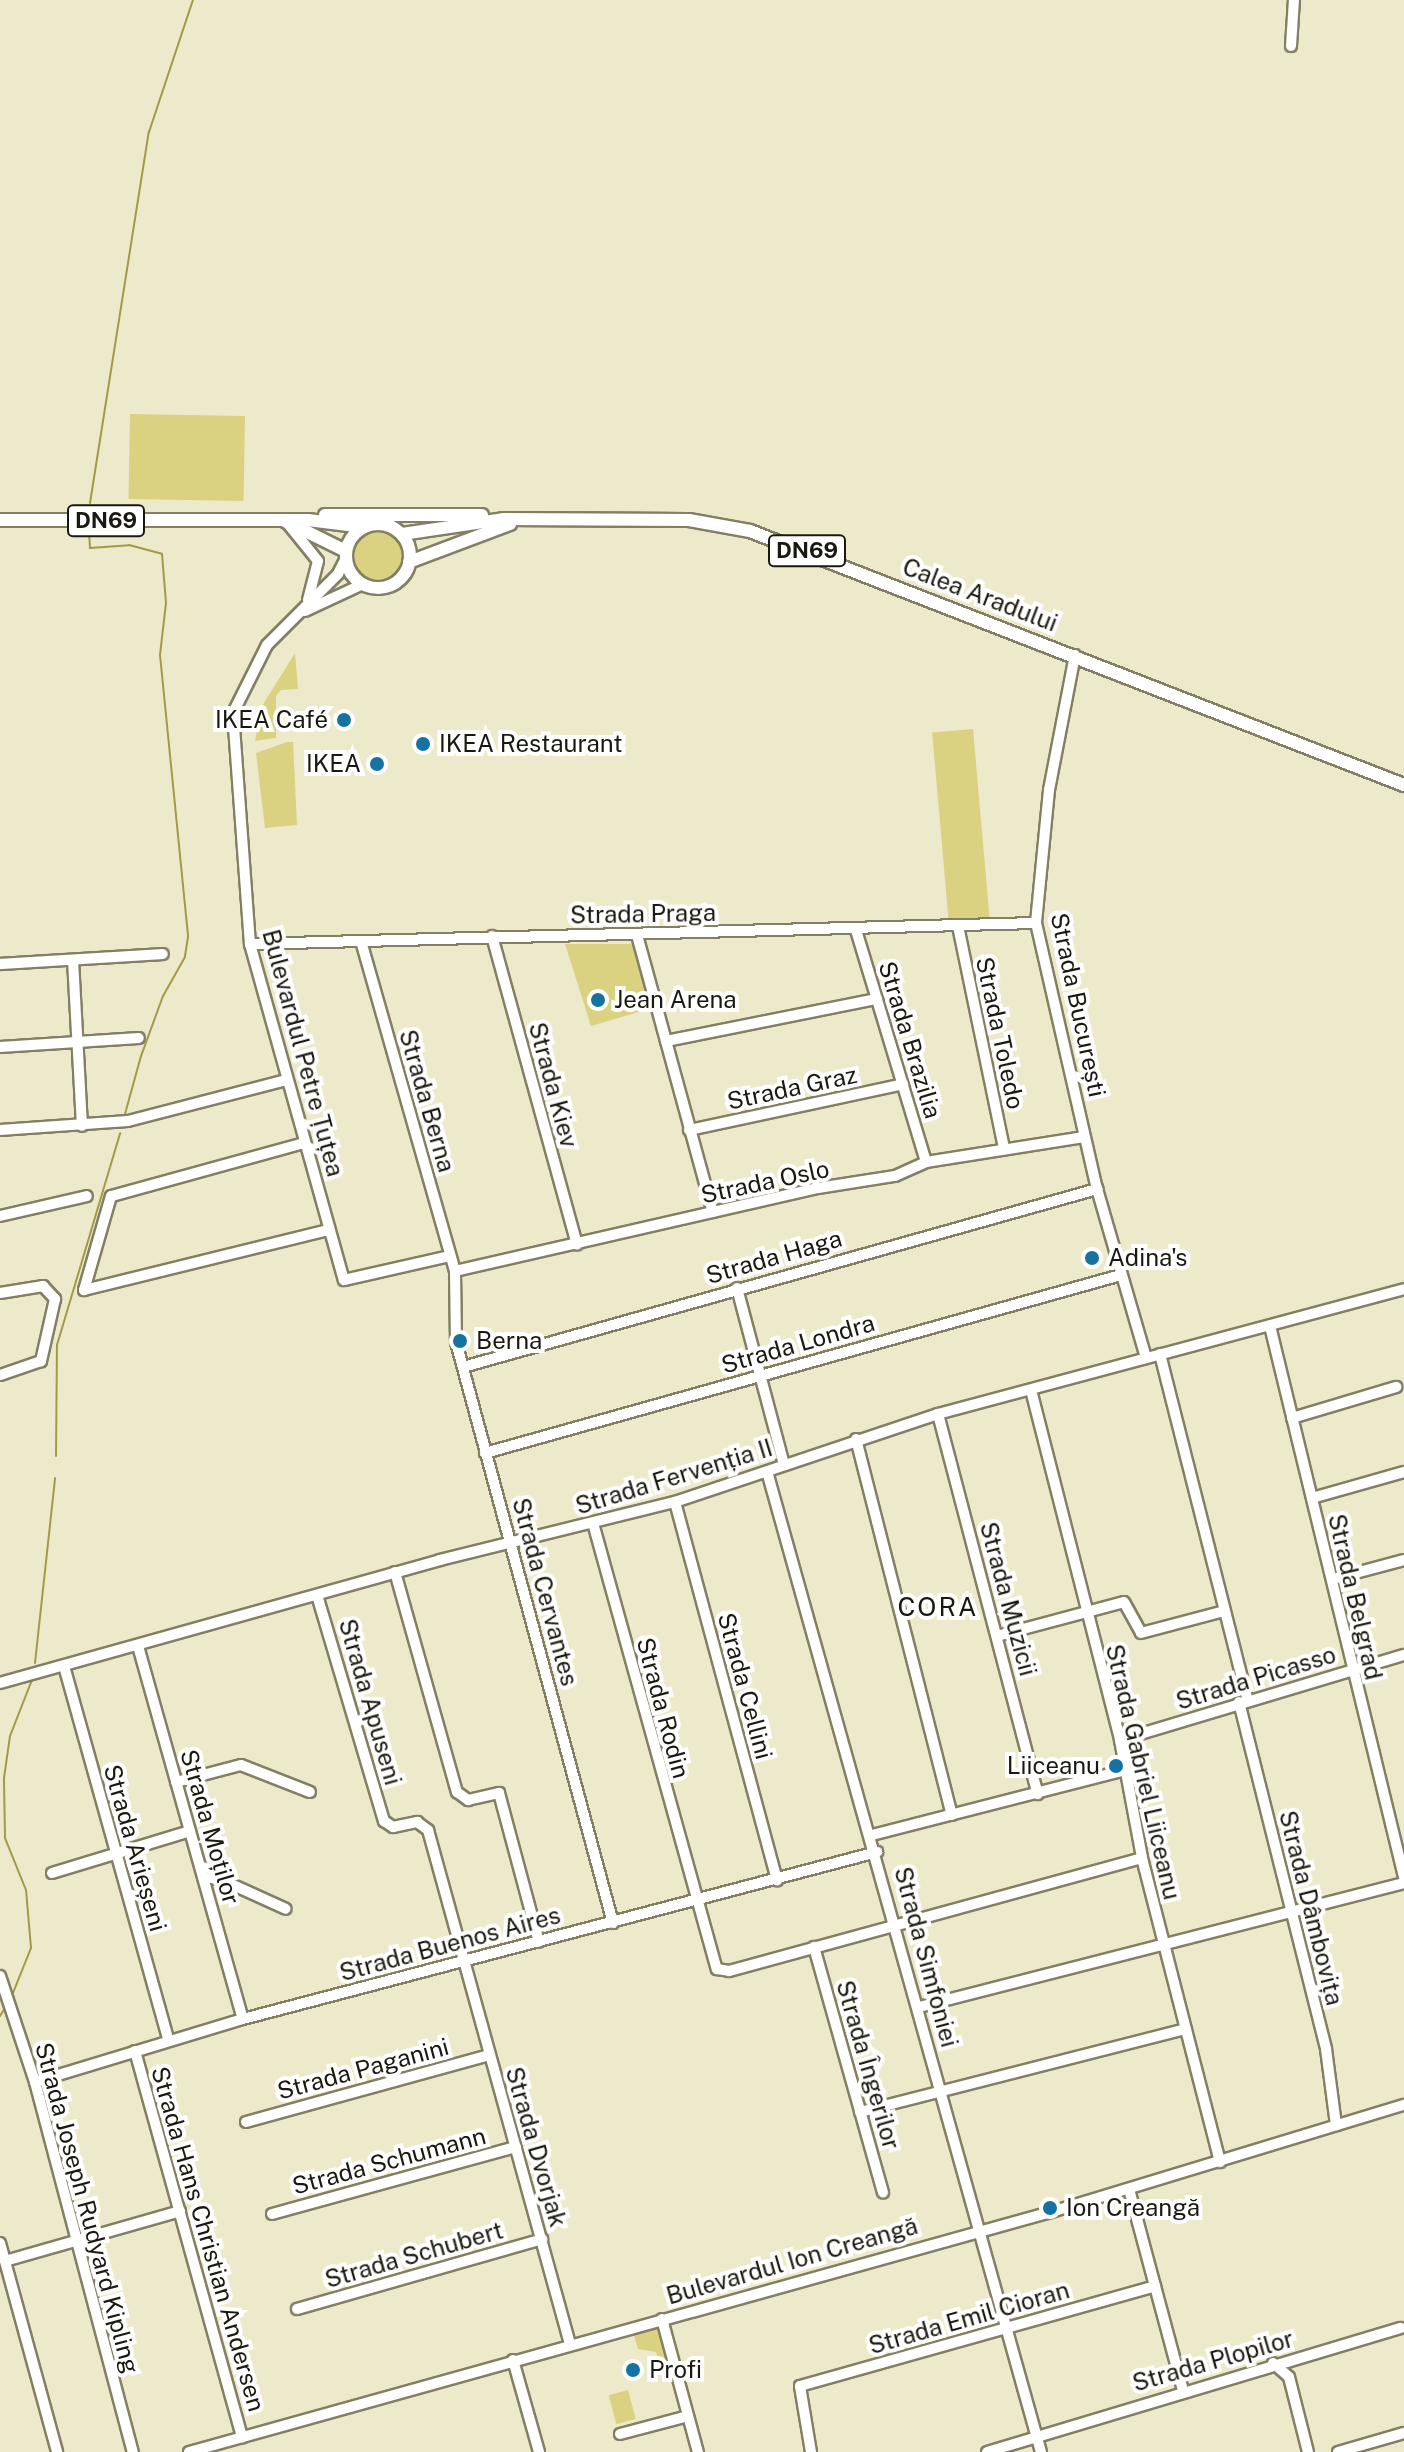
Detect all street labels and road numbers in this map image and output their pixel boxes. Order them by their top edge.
road number: DN69 [66,503,146,539]
road number: DN69 [767,533,847,569]
street label: Calea Aradului [899,552,1061,638]
street label: Strada Praga [570,898,716,930]
street label: Strada București [1044,910,1112,1100]
street label: Bulevardul Petre Țuțea [256,926,350,1180]
street label: Strada Toledo [970,954,1030,1112]
street label: Strada Brazilia [872,958,948,1122]
street label: Strada Kiev [522,1019,584,1151]
street label: Strada Berna [393,1026,461,1176]
street label: Strada Graz [725,1060,859,1116]
street label: Strada Oslo [698,1154,832,1210]
street label: Strada Haga [703,1224,845,1290]
street label: Strada Londra [718,1308,878,1380]
street label: Strada Fervenția II [572,1433,776,1521]
street label: Strada Cervantes [506,1495,584,1689]
street label: Strada Belgrad [1322,1511,1388,1683]
street label: Strada Muzicii [974,1519,1042,1679]
street label: Strada Cellini [712,1610,778,1762]
street label: Strada Apuseni [333,1616,407,1788]
street label: Strada Rodin [630,1635,696,1781]
street label: Strada Picasso [1173,1640,1339,1716]
street label: Strada Gabriel Liiceanu [1100,1642,1186,1902]
street label: Strada Moților [174,1746,246,1908]
street label: Strada Arieșeni [97,1761,173,1935]
street label: Strada Dâmbovița [1273,1808,1349,2008]
street label: Strada Simfoniei [888,1864,964,2050]
street label: Strada Buenos Aires [336,1901,564,1987]
street label: Strada Îngerilor [830,1977,906,2153]
street label: Strada Paganini [274,2032,452,2106]
street label: Strada Joseph Rudyard Kipling [29,2039,145,2377]
street label: Strada Hans Christian Andersen [145,2063,271,2415]
street label: Strada Dvorjak [499,2064,573,2230]
street label: Strada Schumann [289,2121,489,2201]
street label: Bulevardul Ion Creangă [663,2211,921,2311]
street label: Strada Schubert [322,2216,506,2294]
street label: Strada Emil Cioran [865,2276,1073,2360]
street label: Strada Plopilor [1129,2324,1297,2398]

